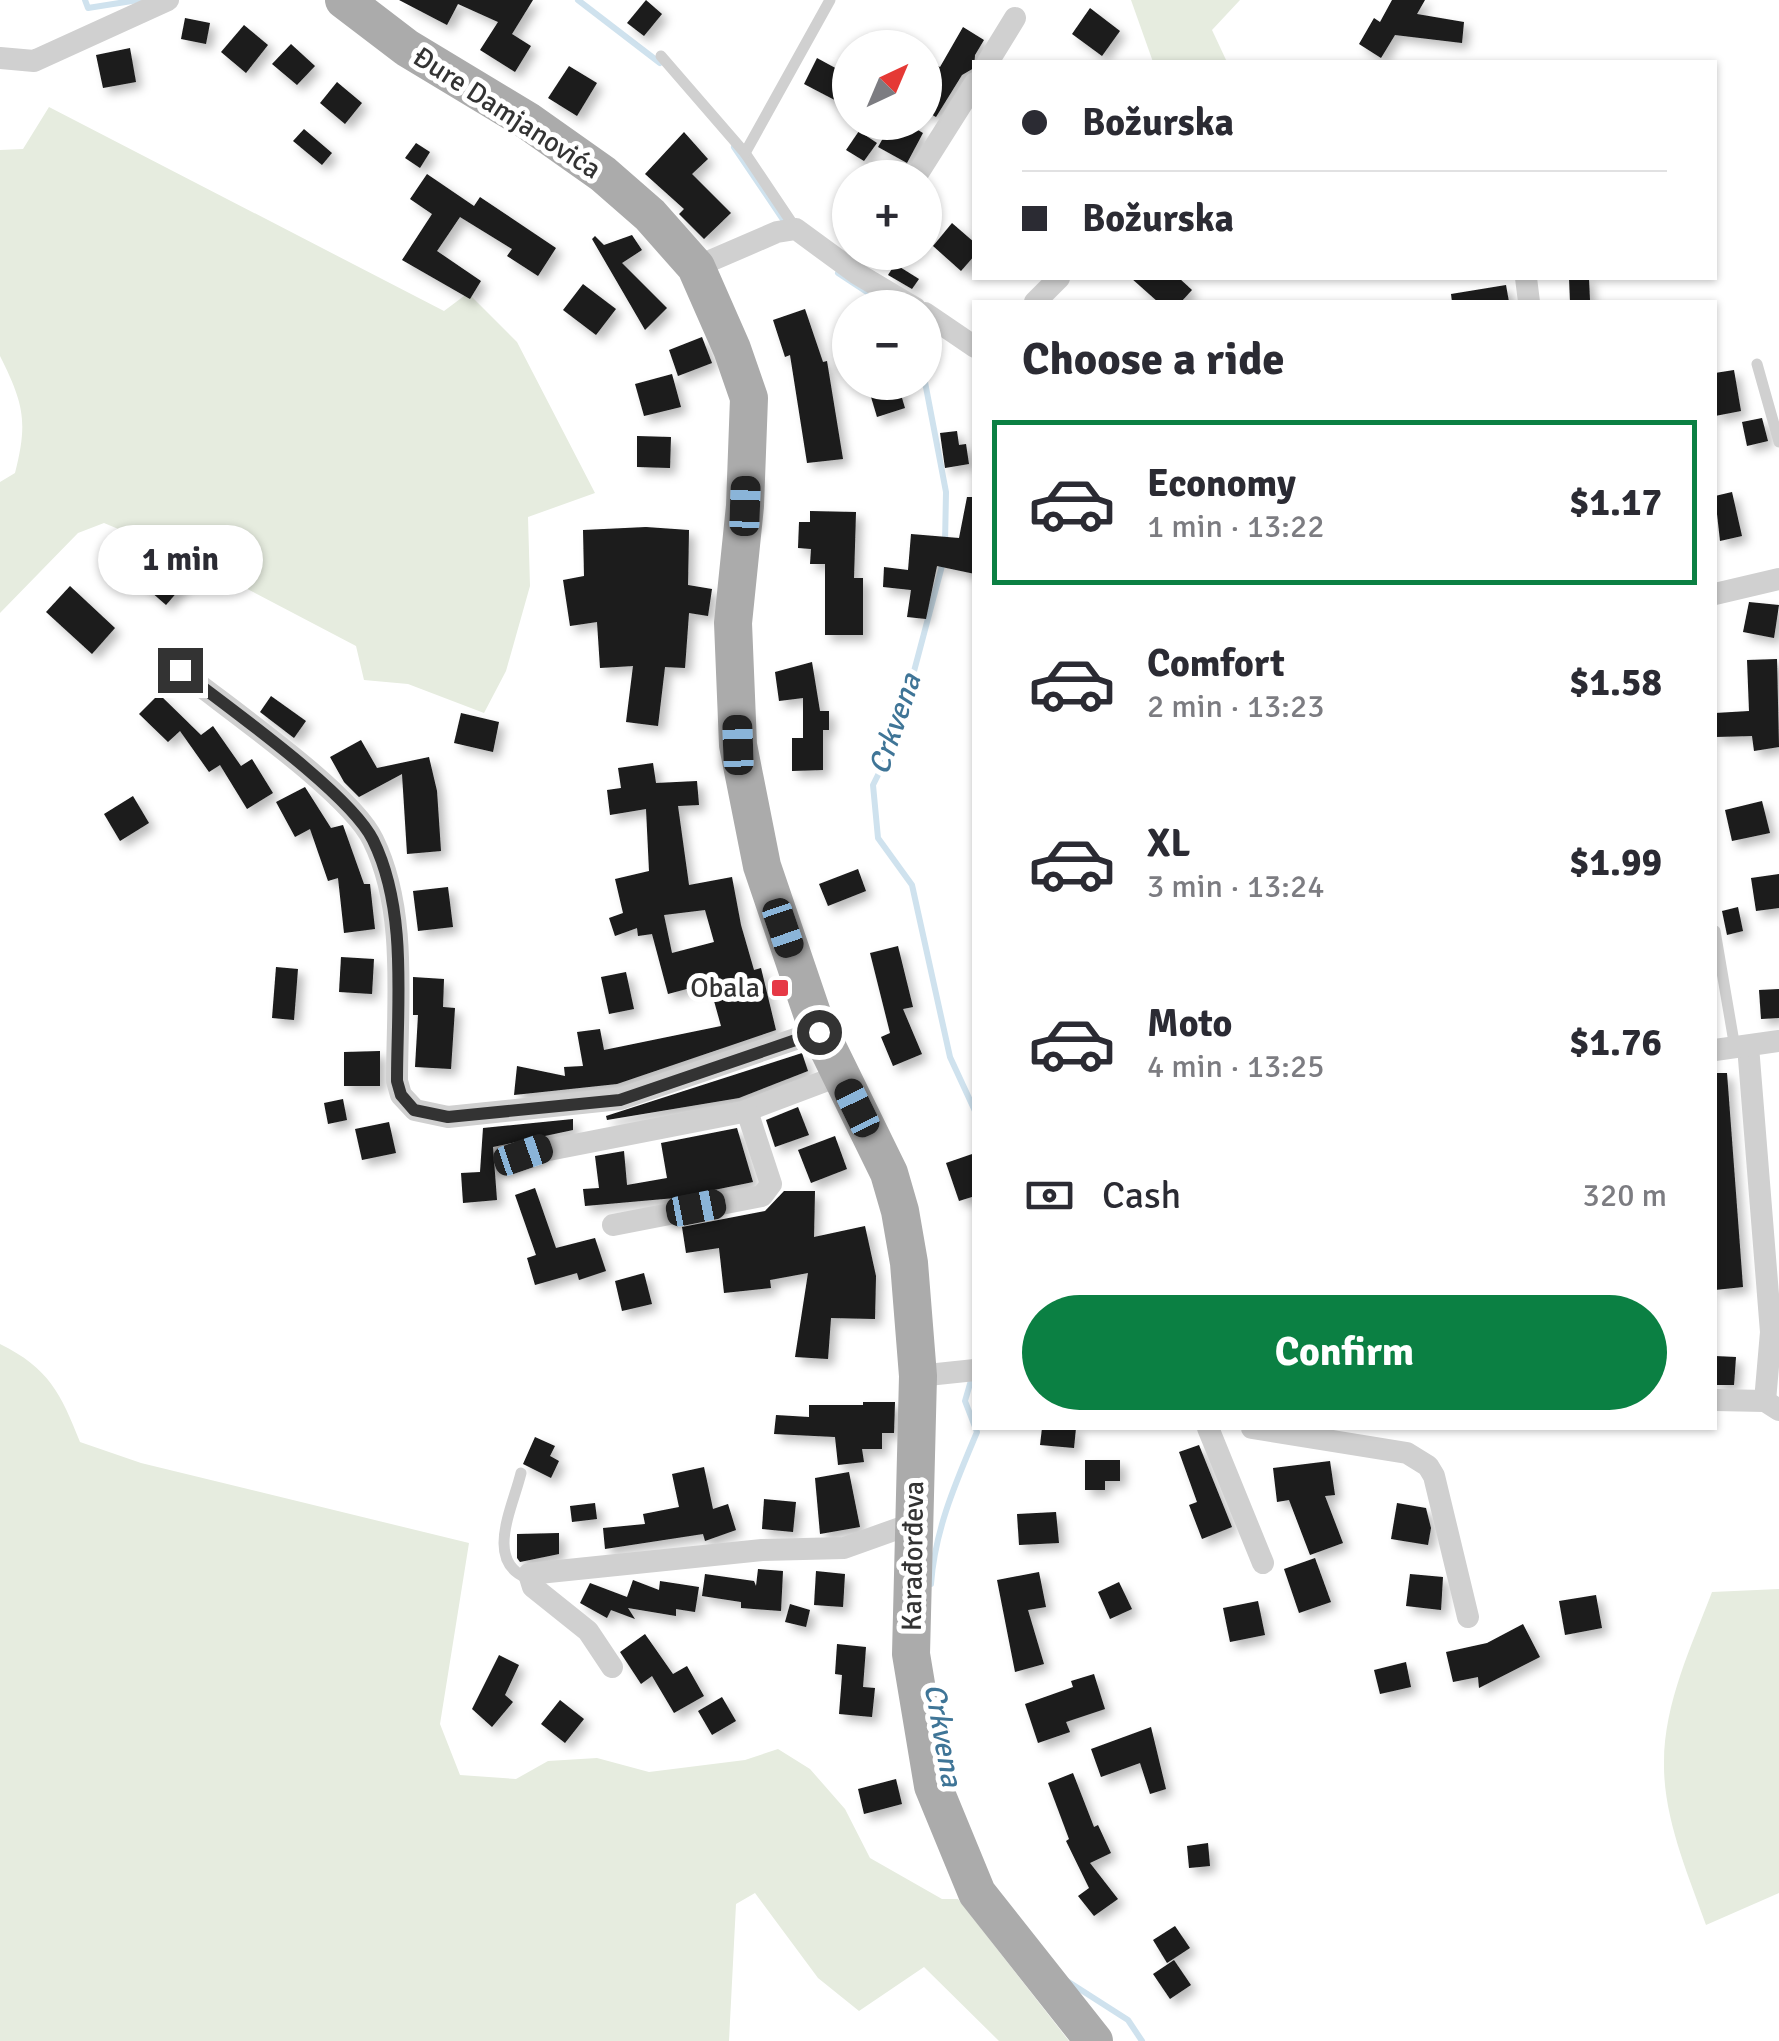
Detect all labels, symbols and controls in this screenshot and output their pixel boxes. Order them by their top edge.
north arrow [832,30,942,140]
map controls [832,30,942,400]
street label: Đure Damjanovića [407,40,607,186]
text: Božurska [1082,99,1234,146]
button: + [832,160,942,270]
text: Božurska [1082,195,1234,242]
button: − [832,290,942,400]
text: Choose a ride [1022,332,1285,387]
icon: car [1027,458,1117,548]
text: Economy [1147,460,1296,507]
car [729,475,761,537]
text: $1.17 [1569,479,1662,526]
text: 1 min · 13:22 [1147,507,1325,546]
callout: 1 min [98,525,262,595]
text: 1 min [142,540,219,579]
icon: car [1027,638,1117,728]
text: Comfort [1147,640,1285,687]
route end [158,648,203,693]
text: $1.58 [1569,659,1662,706]
water label: Crkvena [861,668,930,779]
text: 2 min · 13:23 [1147,687,1325,726]
car [722,714,754,776]
icon: car [1027,818,1117,908]
text: XL [1147,820,1190,867]
text: $1.99 [1569,839,1662,886]
text: 3 min · 13:24 [1147,867,1325,906]
car [759,895,807,961]
place label: Obala [690,971,760,1005]
marker: Obala [769,977,791,999]
icon: car [1027,998,1117,1088]
text: Moto [1147,1000,1232,1047]
route start [797,1010,842,1055]
text: $1.76 [1569,1019,1662,1066]
text: 4 min · 13:25 [1147,1047,1325,1086]
car [830,1074,884,1142]
car [490,1131,556,1179]
icon: cash [1022,1168,1077,1223]
text: Cash [1102,1172,1181,1219]
text: 320 m [1583,1176,1667,1215]
car [664,1188,728,1228]
button: Confirm [1022,1295,1667,1410]
street label: Karađorđeva [895,1481,931,1631]
water label: Crkvena [916,1681,970,1790]

